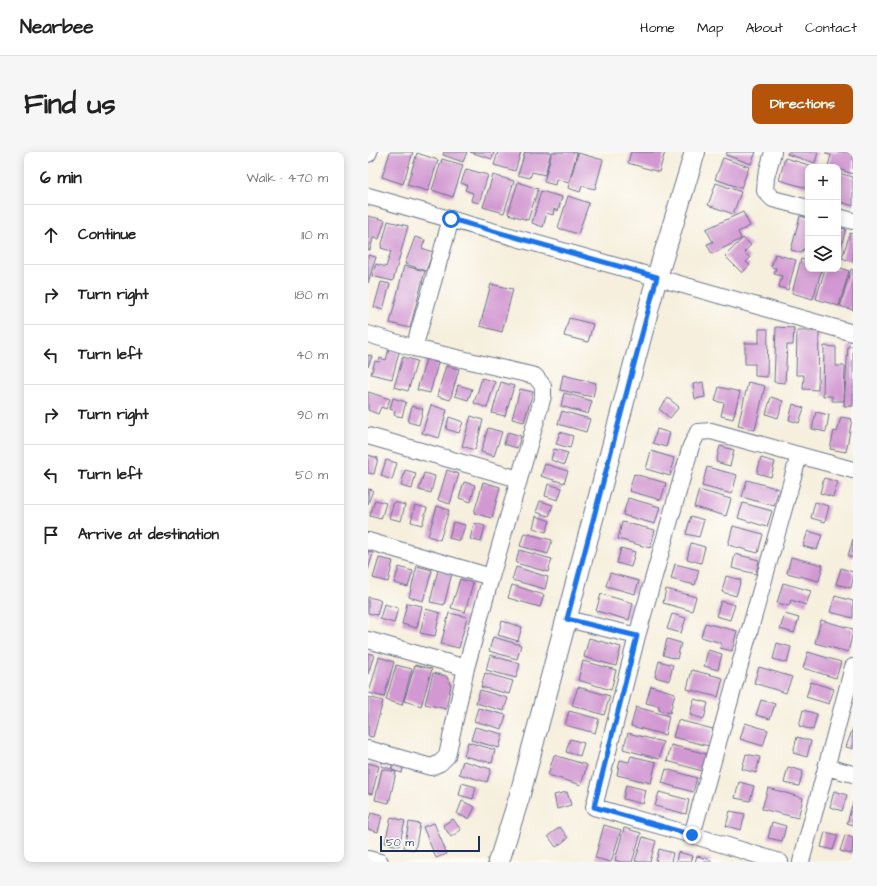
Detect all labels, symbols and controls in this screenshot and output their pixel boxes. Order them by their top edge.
text: Nearbee [20,14,94,41]
text: Home [640,18,675,38]
text: Map [697,18,723,38]
text: About [745,18,783,38]
text: Contact [805,18,857,38]
button: Directions [752,84,853,124]
text: Find us [24,85,115,124]
map controls [805,164,841,272]
button: + [805,164,841,200]
text: 6 min [40,166,82,190]
text: Walk · 470 m [247,169,328,187]
button: − [805,200,841,236]
route start [442,210,460,228]
icon: ahead [40,224,62,246]
text: Continue [78,224,136,245]
text: 110 m [301,226,328,244]
button: layers [805,236,841,272]
icon: right [40,284,62,306]
text: Turn right [78,284,149,305]
text: 180 m [294,286,328,304]
icon: left [40,344,62,366]
text: Turn left [78,344,142,365]
text: 40 m [296,346,328,364]
icon: right [40,404,62,426]
text: Turn right [78,404,149,425]
text: 90 m [297,406,328,424]
icon: left [40,464,62,486]
text: Turn left [78,464,142,485]
text: 50 m [295,466,328,484]
icon: arrive [40,524,62,546]
text: Arrive at destination [78,524,219,545]
route end [683,826,701,844]
scale bar [380,834,480,853]
text: 50 m [386,835,414,850]

